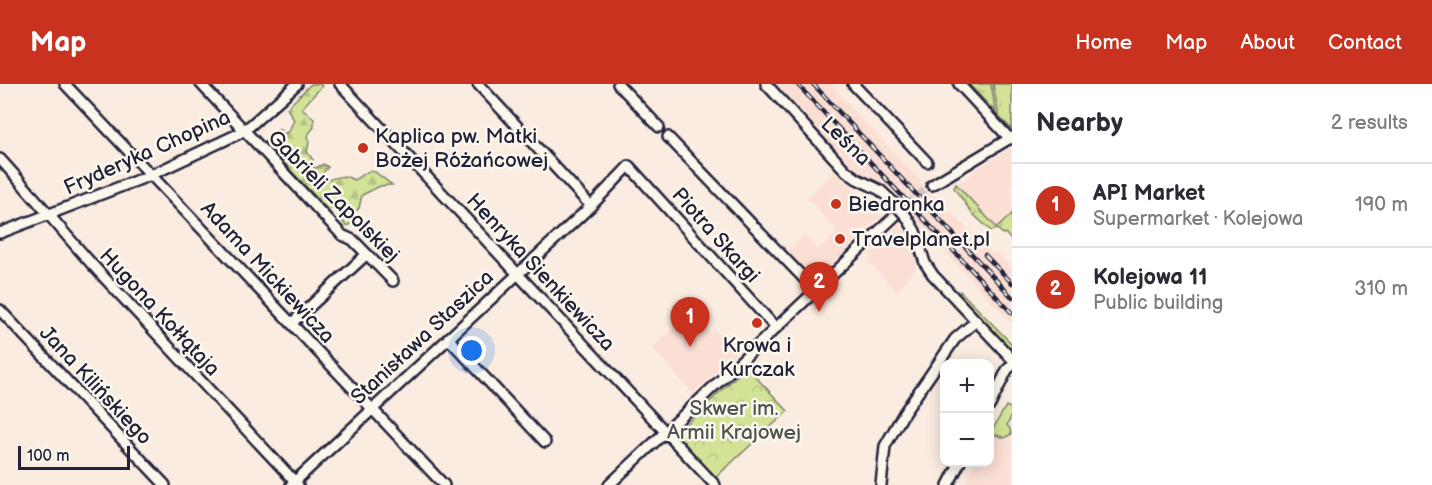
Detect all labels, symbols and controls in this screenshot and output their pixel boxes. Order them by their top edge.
text: Map [30,26,86,59]
text: Home [1075,30,1132,55]
text: Map [1165,30,1207,55]
text: About [1240,30,1295,55]
text: Contact [1328,30,1402,55]
street label: Fryderyka Chopina [60,105,234,200]
text: Nearby [1036,108,1123,139]
text: 2 results [1331,111,1408,135]
street label: Leśna [816,112,876,171]
place label: Kaplica pw. Matki Bożej Różańcowej [375,124,548,173]
street label: Gabrieli Zapolskiej [262,125,405,268]
marker: Kaplica pw. Matki Bożej Różańcowej [356,141,370,155]
text: API Market [1093,180,1205,207]
street label: Piotra Skargi [666,183,765,288]
street label: Henryka Sienkiewicza [461,188,620,356]
place label: Biedronka [848,192,945,217]
text: 1 [1051,193,1060,217]
text: 190 m [1355,193,1408,217]
street label: Adama Mickiewicza [195,196,340,349]
marker: Biedronka [829,197,843,211]
text: Supermarket · Kolejowa [1093,207,1303,231]
place label: Travelplanet.pl [852,227,990,252]
marker: Travelplanet.pl [833,232,847,246]
street label: Hugona Kołłątaja [94,243,225,381]
pin: 2 [800,262,838,312]
text: Kolejowa 11 [1093,264,1207,291]
street label: Stanisława Staszica [346,265,499,410]
text: 2 [1050,277,1061,301]
text: 310 m [1354,277,1408,301]
text: Public building [1093,291,1223,315]
pin: 1 [670,298,710,347]
marker: Krowa i Kurczak [750,316,764,330]
street label: Jana Kilińskiego [34,321,157,450]
place label: Krowa i Kurczak [719,333,795,382]
your location [457,336,486,365]
map controls [940,359,994,467]
button: + [940,359,994,413]
park label: Skwer im. Armii Krajowej [667,396,801,445]
button: − [940,413,994,467]
scale bar [18,443,130,470]
text: 100 m [27,447,70,466]

